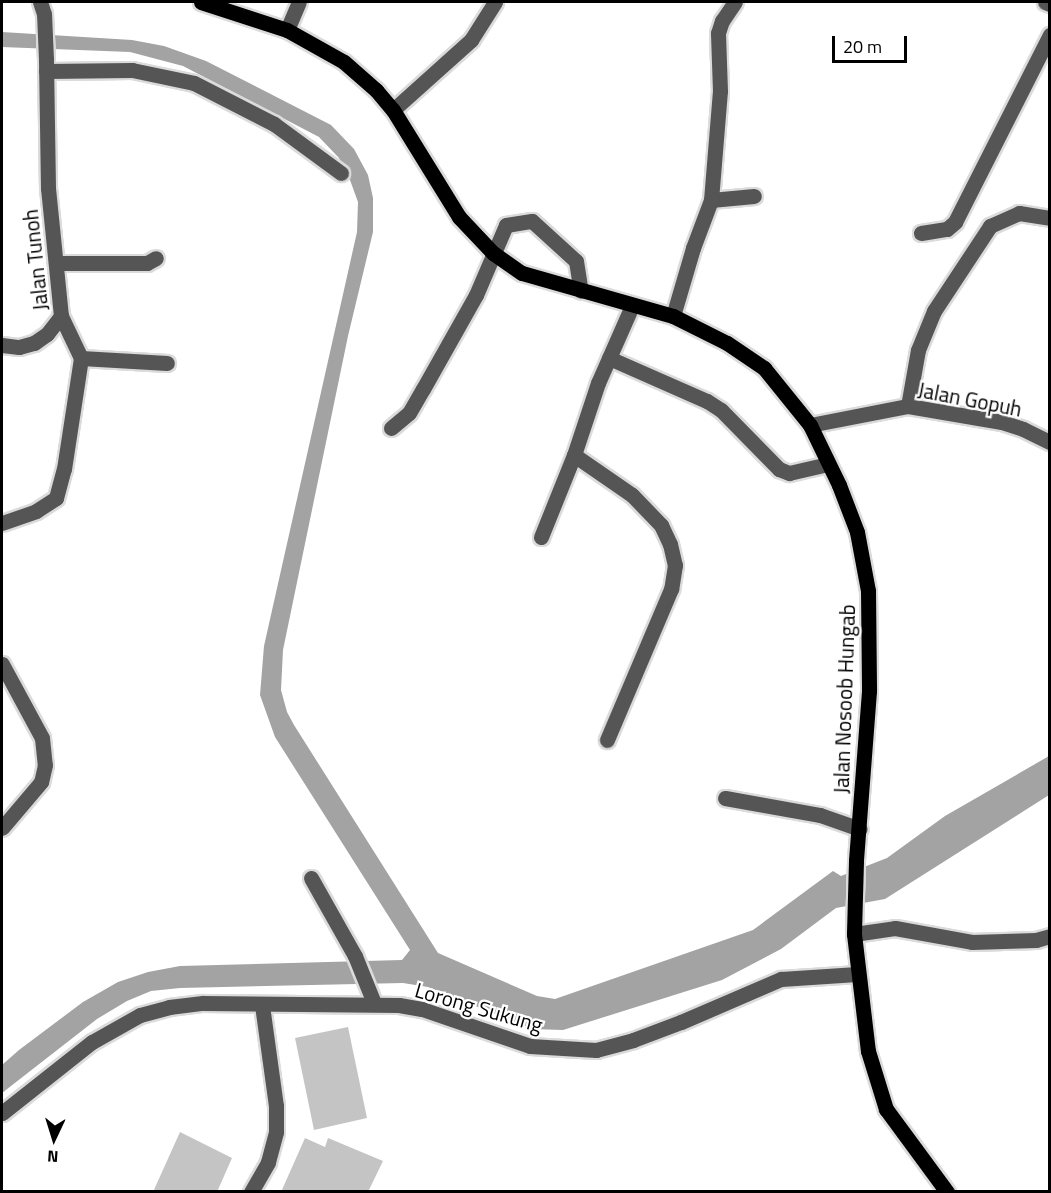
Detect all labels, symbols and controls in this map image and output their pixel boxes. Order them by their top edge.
scale bar [835,24,910,62]
text: 20 m [843,33,882,60]
street label: Jalan Tunoh [17,208,53,312]
street label: Jalan Gopuh [916,377,1024,421]
street label: Jalan Nosoob Hungab [828,604,860,794]
street label: Lorong Sukung [412,977,546,1037]
north arrow [24,1109,84,1169]
text: N [46,1145,59,1169]

